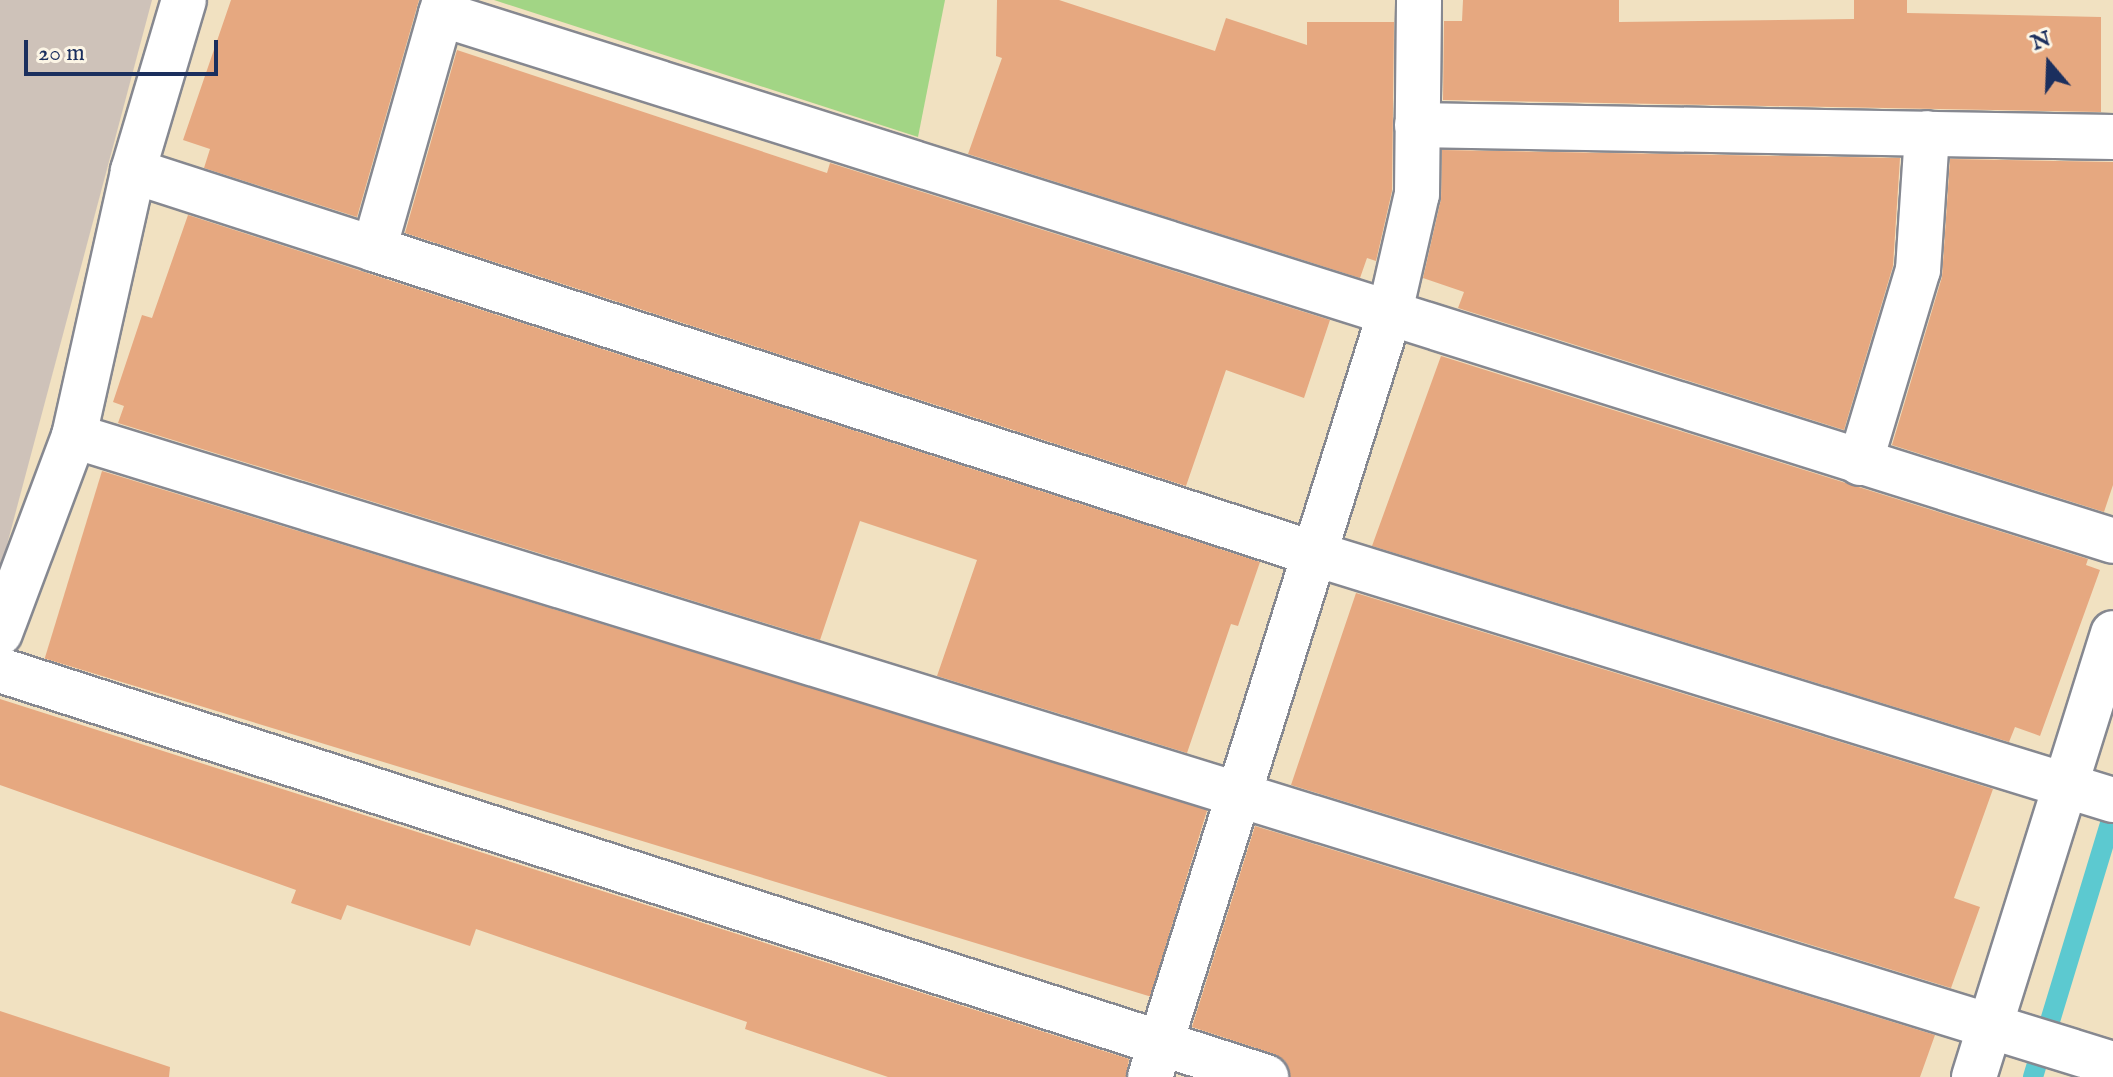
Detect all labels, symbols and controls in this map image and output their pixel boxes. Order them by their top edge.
scale bar [28,24,222,74]
north arrow [2009,24,2089,104]
text: N [2028,25,2055,58]
text: 20 m [38,38,85,69]

